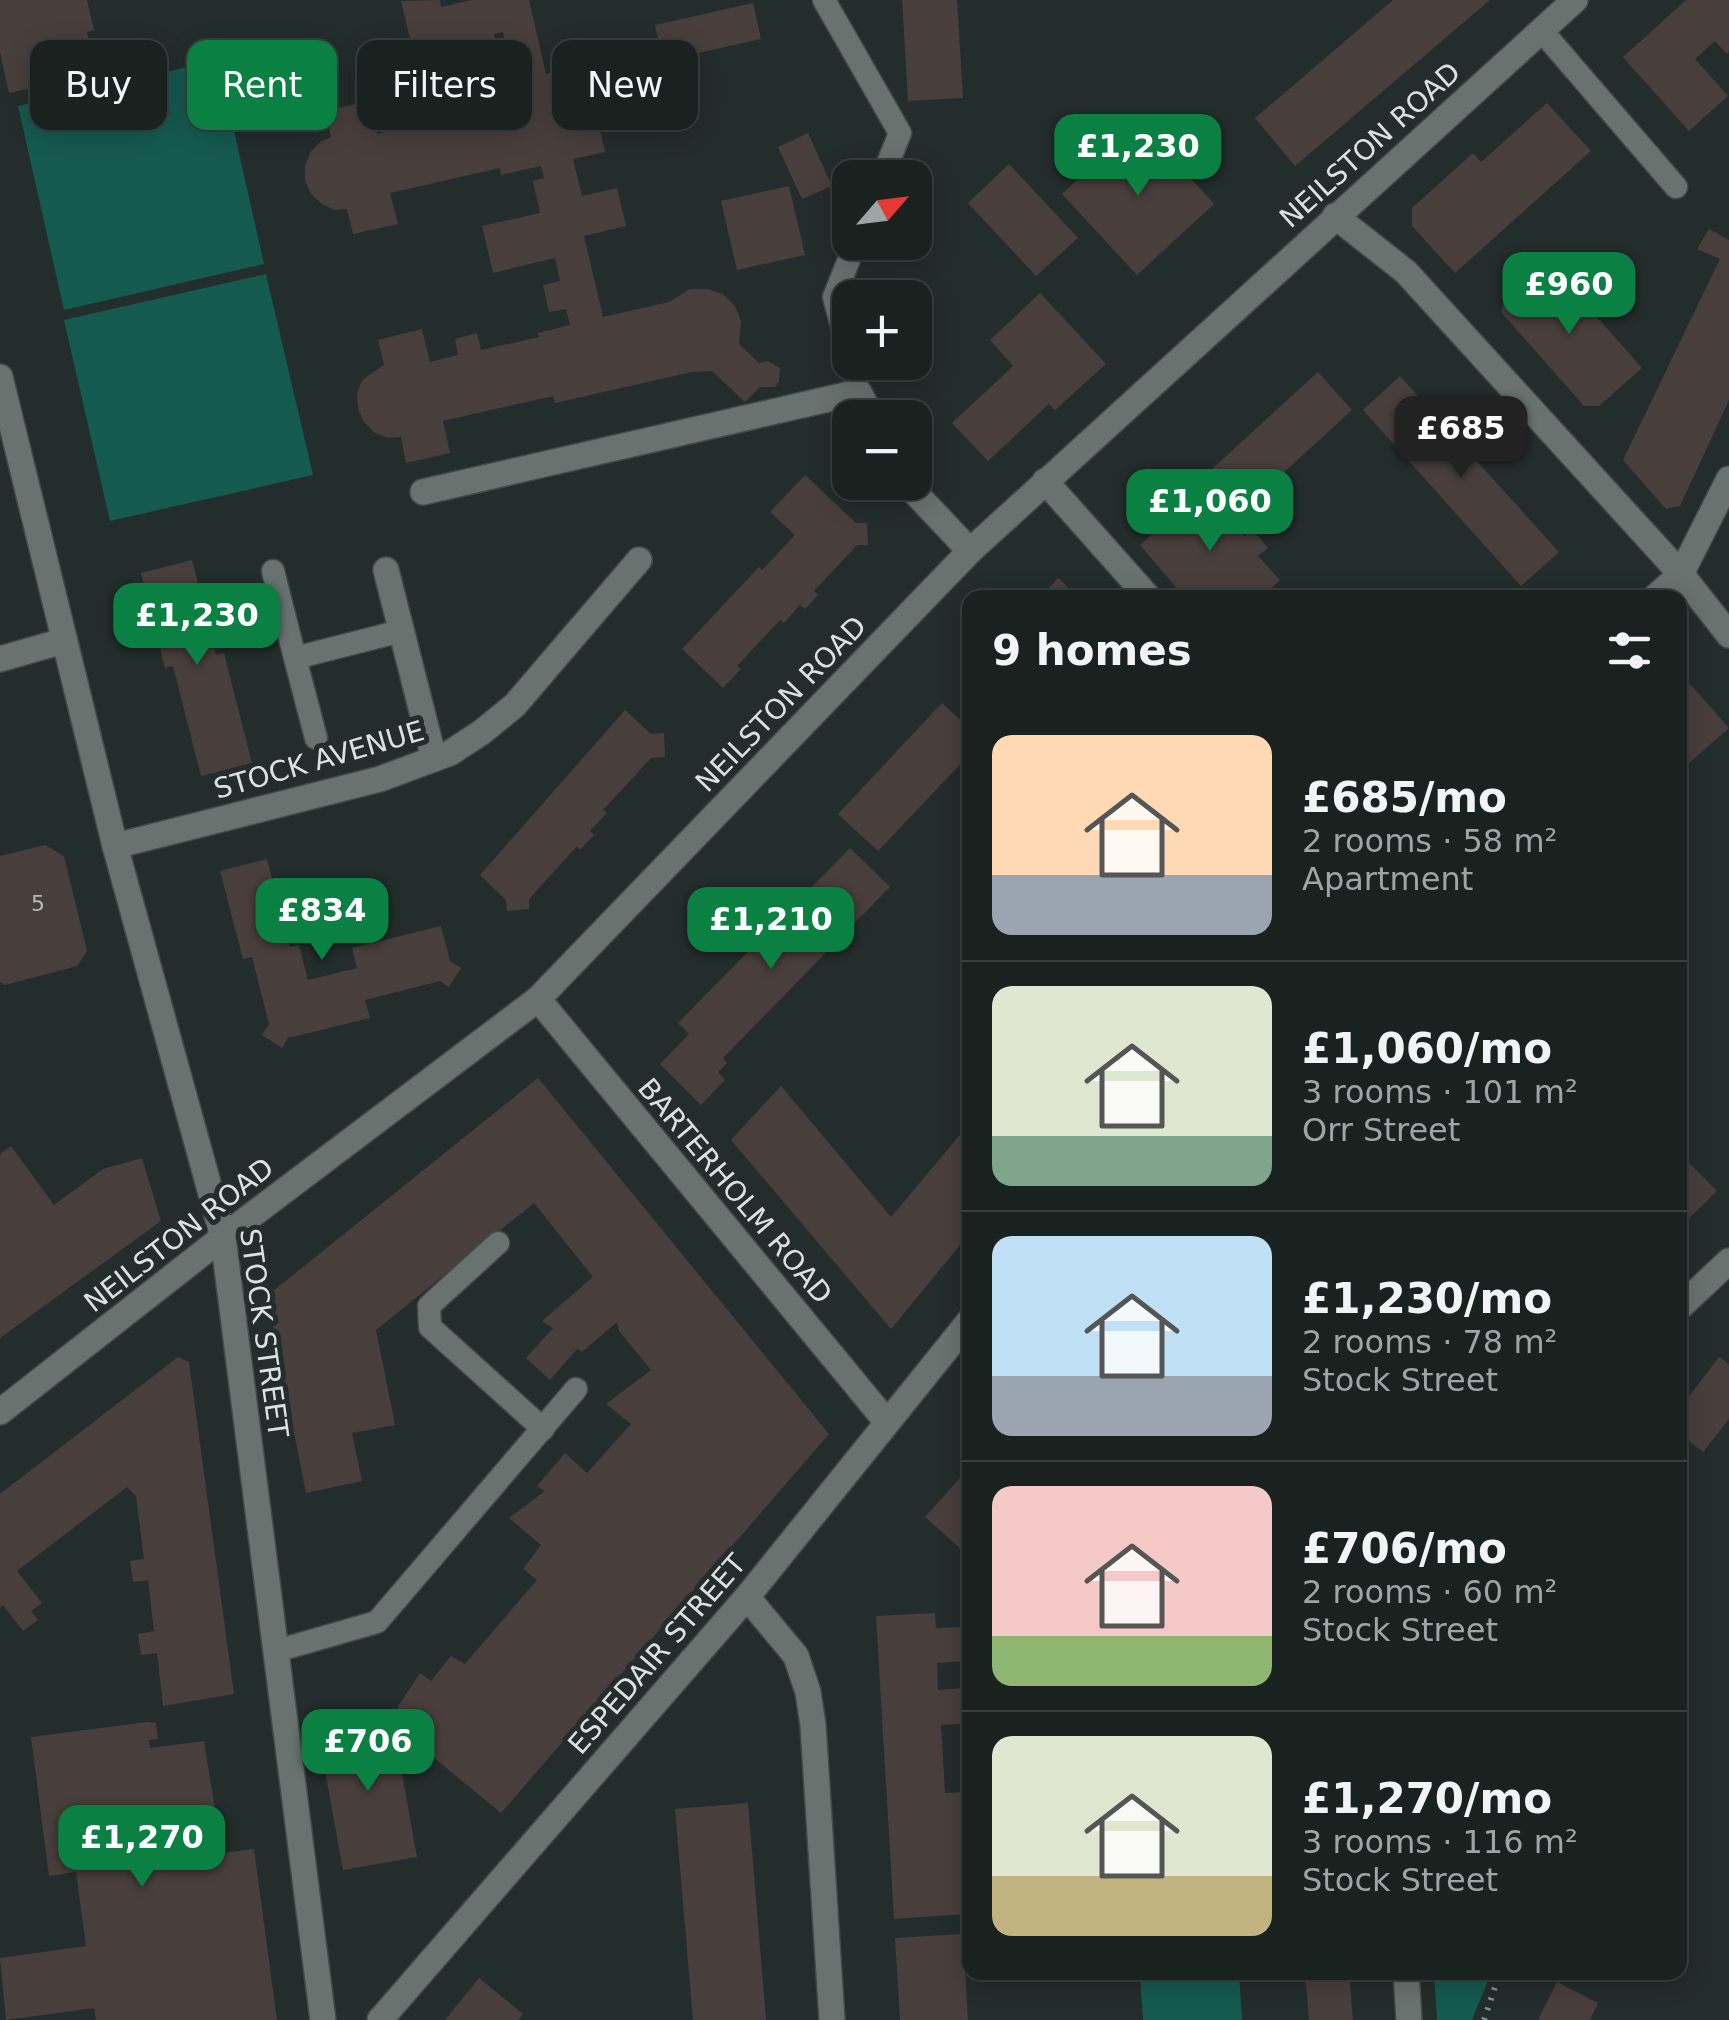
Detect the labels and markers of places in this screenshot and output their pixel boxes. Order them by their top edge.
pin: £1,230 [1057,114,1219,199]
pin: £960 [1510,252,1628,337]
pin: £685 [1402,396,1520,481]
pin: £1,060 [1129,469,1291,554]
pin: £1,230 [116,583,278,668]
pin: £834 [263,878,381,963]
pin: £1,210 [690,887,852,972]
pin: £706 [309,1709,427,1794]
pin: £1,270 [61,1805,223,1890]

